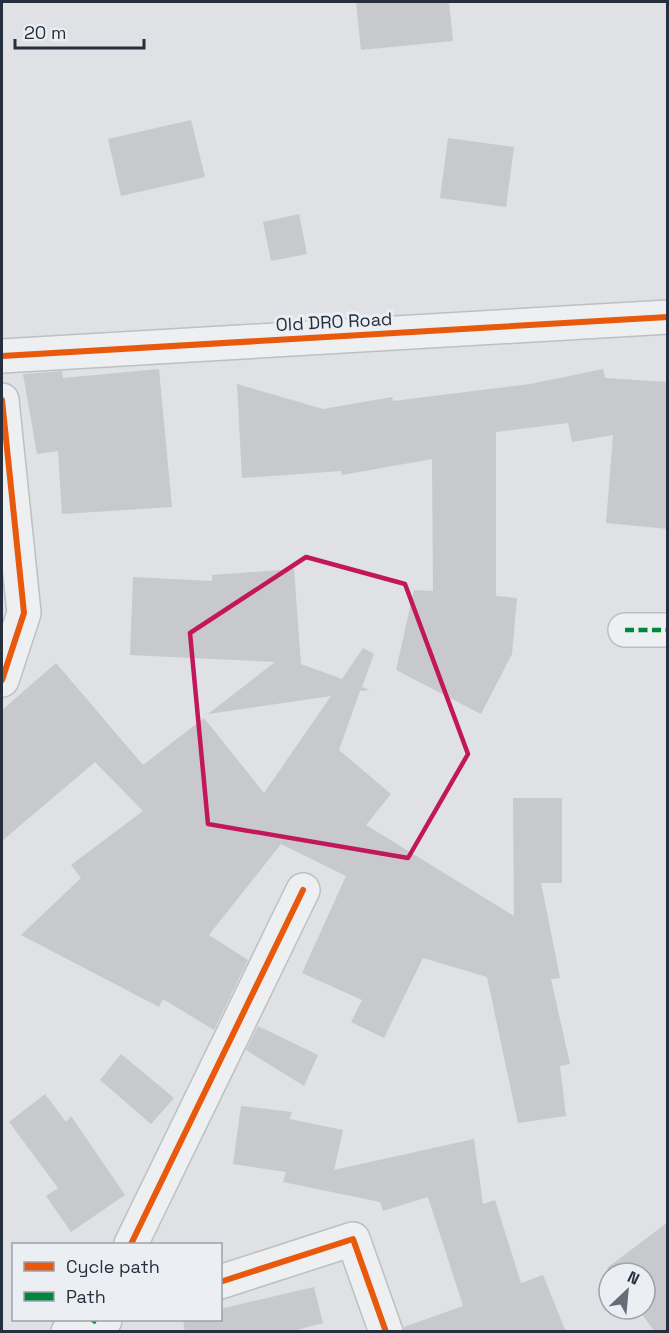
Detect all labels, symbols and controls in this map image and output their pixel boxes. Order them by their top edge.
scale bar [15,12,144,50]
text: 20 m [24,21,67,44]
street label: Old DRO Road [275,307,393,336]
legend [12,1243,222,1321]
text: Cycle path [66,1255,160,1278]
north arrow [597,1261,657,1321]
text: N [624,1266,643,1290]
text: Path [66,1285,106,1308]

